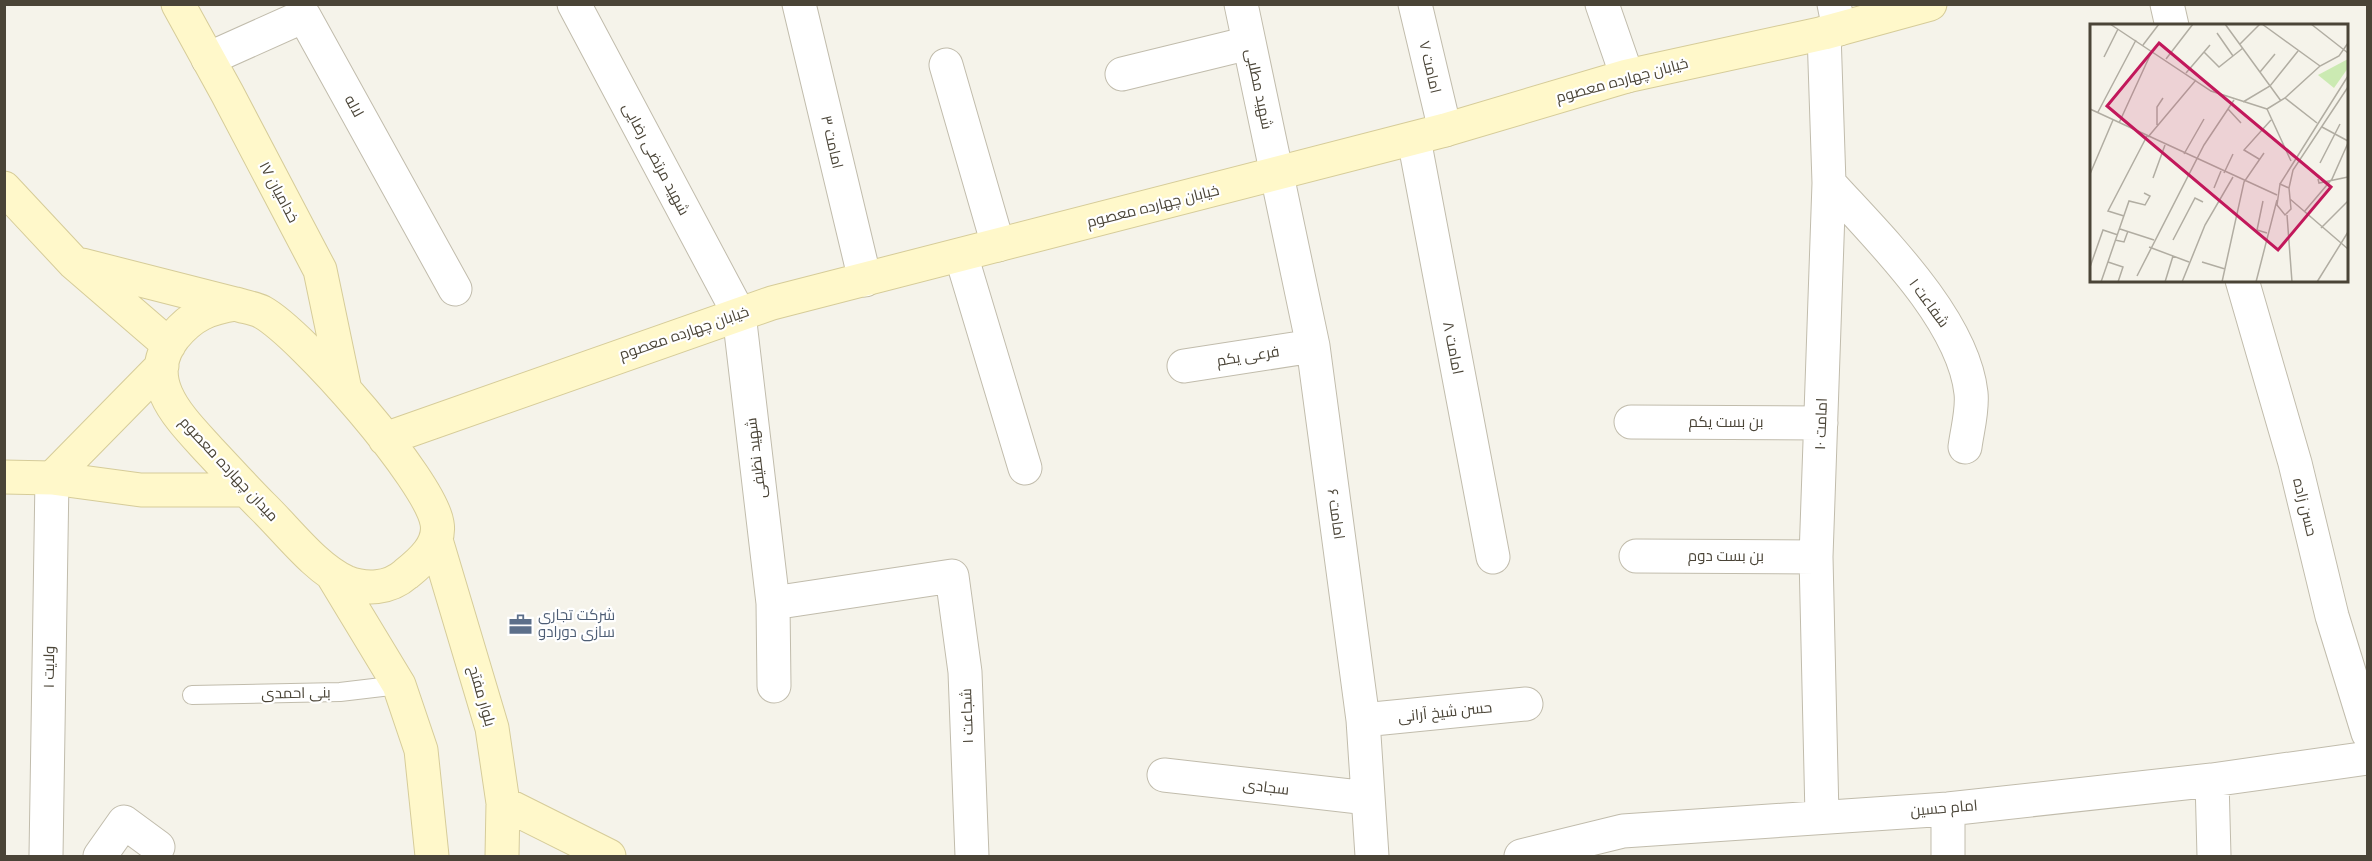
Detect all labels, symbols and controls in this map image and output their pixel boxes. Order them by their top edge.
inset map [2090,24,2348,282]
street label: امامت ۷ [1415,39,1447,95]
street label: شهید مطلبی [1241,47,1278,131]
street label: خیابان چهارده معصوم [1553,52,1690,107]
street label: لاله [341,91,369,120]
street label: شهید مرتضی رضایی [618,99,695,219]
street label: امامت ۳ [817,113,849,170]
street label: خدامیان ۱۷ [255,157,304,226]
street label: خیابان چهارده معصوم [1084,179,1221,232]
street label: شفاعت ۱ [1905,274,1954,331]
street label: خیابان چهارده معصوم [616,300,752,365]
street label: امامت ۸ [1439,320,1469,376]
street label: فرعی یکم [1215,340,1281,371]
street label: امامت ۱۰ [1809,397,1831,450]
street label: بن بست یکم [1688,411,1764,432]
street label: میدان چهارده معصوم [175,412,284,526]
street label: شهید نظیفی [740,417,771,500]
street label: حسن زاده [2288,476,2323,538]
street label: امامت ۶ [1324,487,1350,541]
street label: بن بست دوم [1688,545,1764,566]
place label: شرکت تجاری سازی دورادو [538,604,615,642]
office icon: شرکت تجاری سازی دورادو [507,611,533,637]
street label: ولایت ۱ [38,645,58,688]
street label: بلوار مفتح [463,663,501,729]
street label: بنی احمدی [261,681,331,704]
street label: شجاعت ۱ [955,688,977,744]
street label: حسن شیخ آرانی [1397,696,1493,728]
street label: سجادی [1242,773,1290,800]
street label: امام حسین [1909,794,1978,821]

